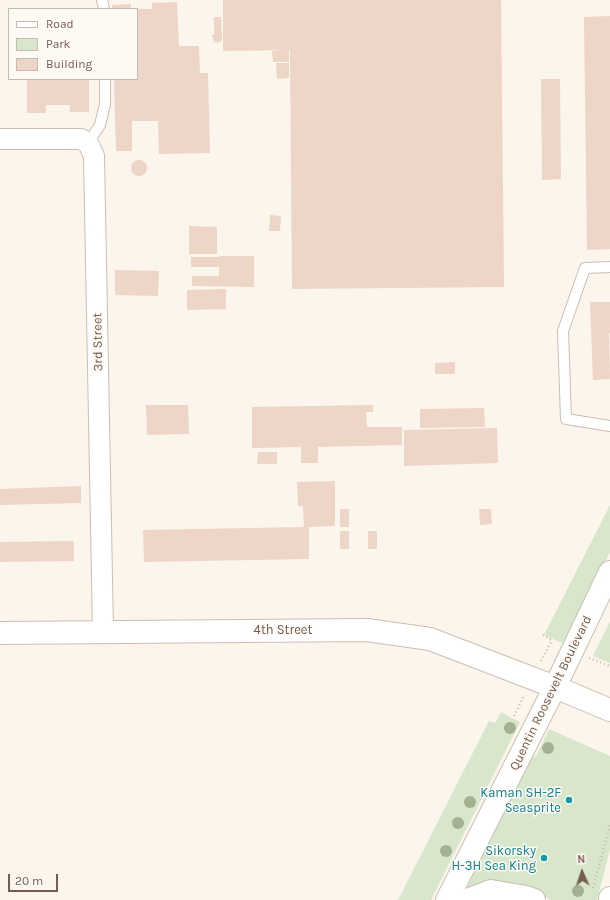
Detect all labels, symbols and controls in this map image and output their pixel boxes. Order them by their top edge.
legend [8,8,138,80]
text: Road [46,17,74,31]
text: Park [46,37,70,51]
text: Building [46,57,92,71]
street label: 3rd Street [90,312,106,372]
street label: Quentin Roosevelt Boulevard [507,613,595,773]
street label: 4th Street [254,622,312,638]
place label: Kaman SH-2F Seasprite [480,785,561,816]
marker: Kaman SH-2F Seasprite [564,795,574,805]
place label: Sikorsky H-3H Sea King [452,843,536,874]
north arrow [562,852,602,892]
marker: Sikorsky H-3H Sea King [539,853,549,863]
text: N [577,853,586,866]
scale bar [10,866,60,892]
text: 20 m [15,874,43,888]

